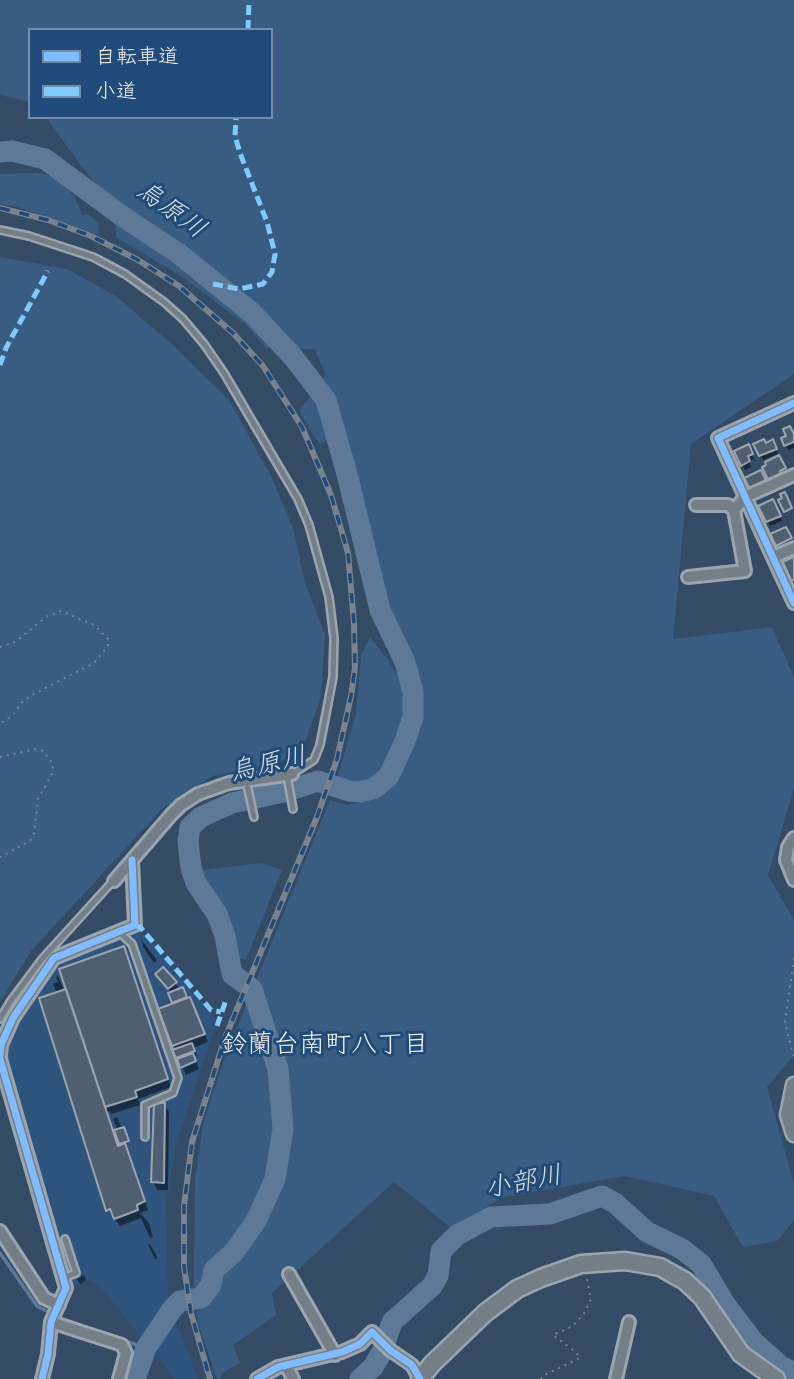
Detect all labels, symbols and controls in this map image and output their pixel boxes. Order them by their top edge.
legend [28,28,273,119]
text: 自転車道 [95,44,179,74]
text: 小道 [95,79,137,109]
water label: 烏原川 [128,177,210,249]
water label: 烏原川 [227,744,311,792]
district label: 鈴蘭台南町八丁目 [221,1032,429,1064]
water label: 小部川 [483,1163,565,1209]

